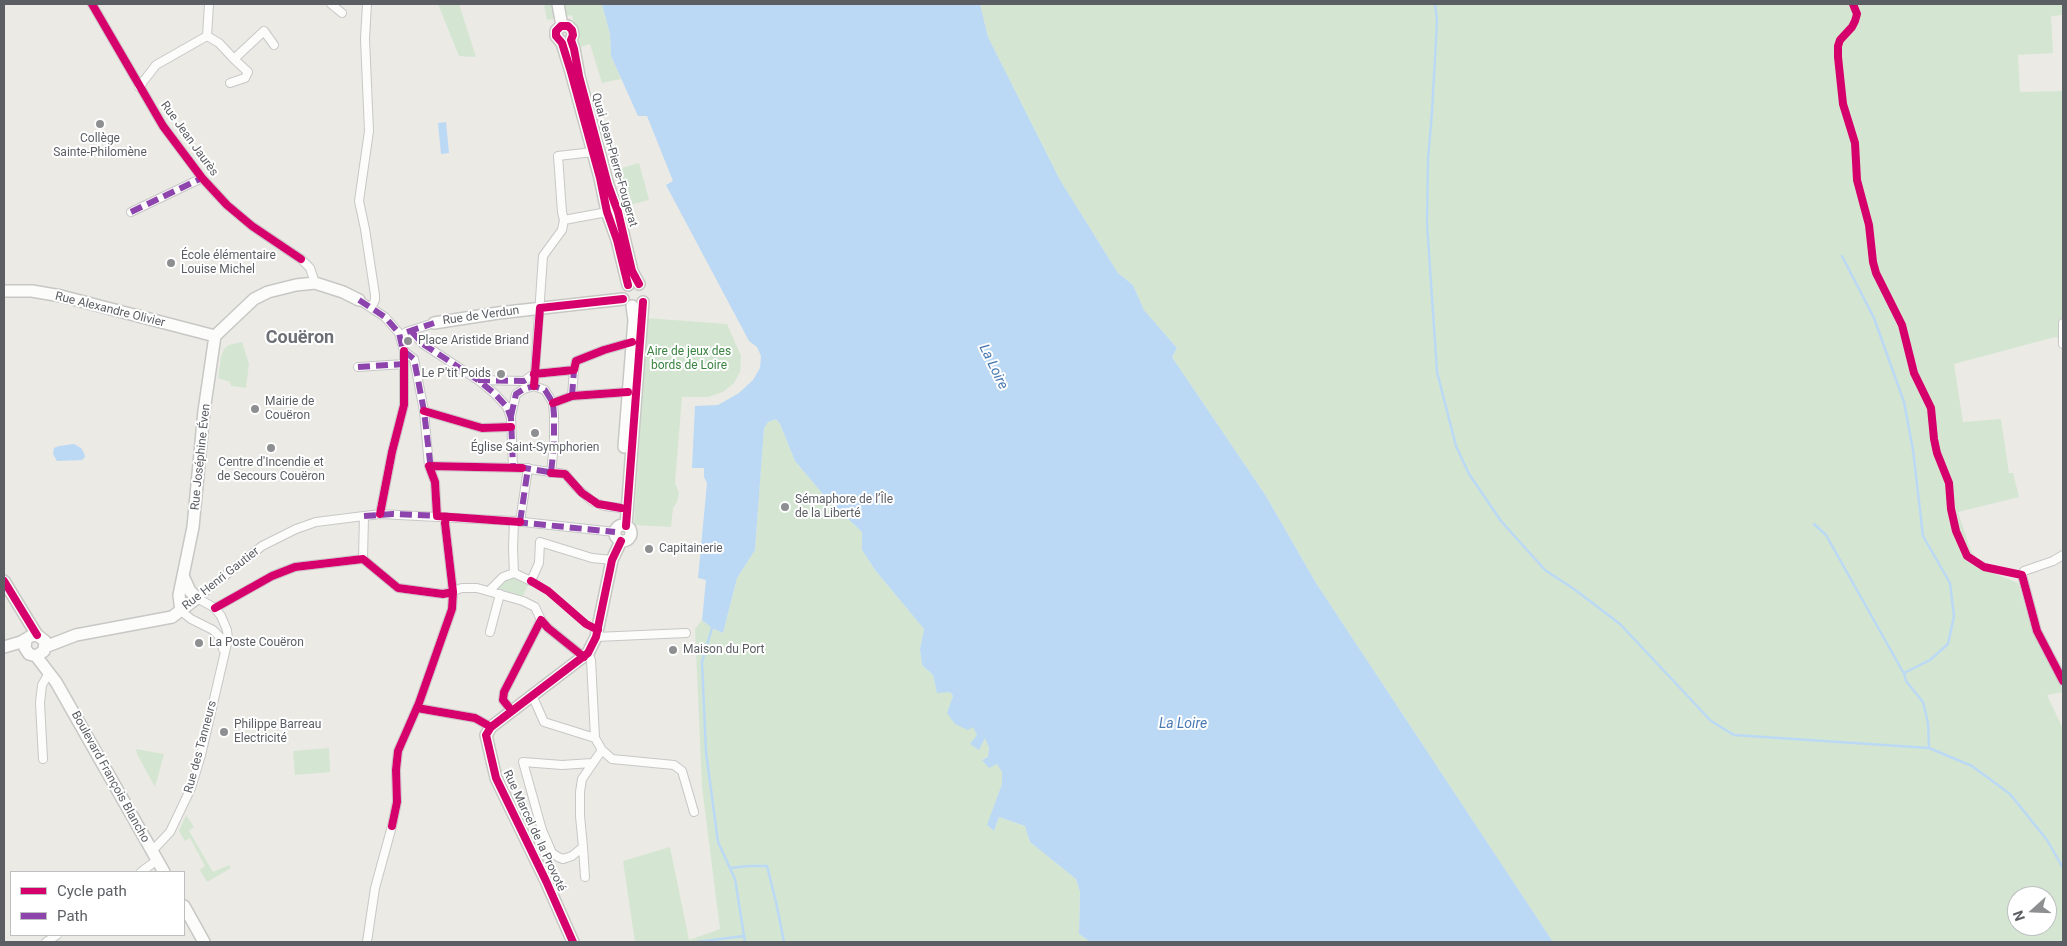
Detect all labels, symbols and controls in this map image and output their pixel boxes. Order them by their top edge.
street label: Quai Jean-Pierre-Fougerat [588,91,640,229]
street label: Rue Jean Jaurès [157,99,221,179]
marker: Collège Sainte-Philomène [94,118,106,130]
place label: Collège Sainte-Philomène [53,132,147,160]
place label: École élémentaire Louise Michel [181,249,276,277]
marker: École élémentaire Louise Michel [165,257,177,269]
street label: Rue Alexandre Olivier [53,289,167,331]
street label: Rue de Verdun [442,304,520,328]
district label: Couëron [266,327,334,349]
place label: Place Aristide Briand [418,334,529,348]
marker: Place Aristide Briand [402,335,414,347]
water label: La Loire [975,342,1011,392]
park label: Aire de jeux des bords de Loire [647,345,731,373]
place label: Le P'tit Poids [422,367,491,381]
marker: Le P'tit Poids [495,368,507,380]
place label: Mairie de Couëron [265,395,314,423]
street label: Rue Joséphine Éven [188,403,214,511]
marker: Mairie de Couëron [249,403,261,415]
marker: Église Saint-Symphorien [529,427,541,439]
place label: Église Saint-Symphorien [471,441,599,455]
marker: Centre d'Incendie et de Secours Couëron [265,442,277,454]
place label: Centre d'Incendie et de Secours Couëron [217,456,325,484]
place label: Sémaphore de l’Île de la Liberté [795,493,893,521]
marker: Sémaphore de l’Île de la Liberté [779,501,791,513]
place label: Capitainerie [659,542,723,556]
marker: Capitainerie [643,543,655,555]
street label: Rue Henri Gautier [180,545,262,613]
place label: La Poste Couëron [209,636,304,650]
marker: La Poste Couëron [193,637,205,649]
place label: Maison du Port [683,643,765,657]
marker: Maison du Port [667,644,679,656]
street label: Rue des Tanneurs [182,699,220,795]
street label: Boulevard François Blancho [68,709,152,845]
water label: La Loire [1159,716,1207,732]
place label: Philippe Barreau Electricité [234,718,321,746]
marker: Philippe Barreau Electricité [218,726,230,738]
street label: Rue Marcel de la Provoté [499,768,569,894]
legend [10,871,185,936]
text: Cycle path [57,882,127,900]
north arrow [2007,886,2057,936]
text: Path [57,907,88,925]
text: N [2010,908,2028,923]

